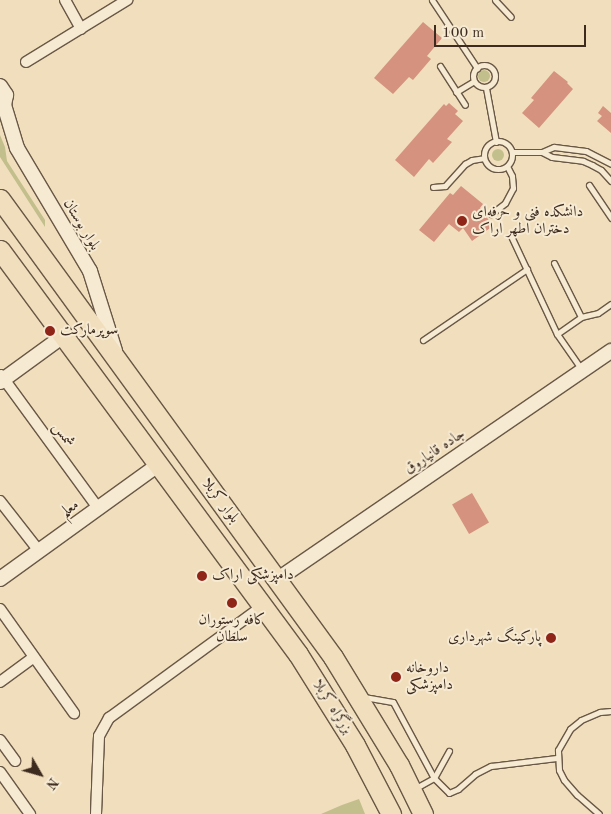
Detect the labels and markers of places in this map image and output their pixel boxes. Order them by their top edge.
place label: دانشکده فنی و حرفه‌ای دختران اطهر اراک [472,203,583,238]
marker: دانشکده فنی و حرفه‌ای دختران اطهر اراک [456,215,468,227]
place label: سوپرمارکت [60,322,118,340]
marker: سوپرمارکت [44,325,56,337]
place label: دامپزشکی اراک [212,567,294,585]
marker: دامپزشکی اراک [196,570,208,582]
marker: کافه رستوران سلطان [226,597,238,609]
place label: کافه رستوران سلطان [198,611,266,646]
place label: پارکینگ شهرداری [448,629,541,647]
marker: پارکینگ شهرداری [545,632,557,644]
place label: داروخانه دامپزشکی [406,659,453,694]
marker: داروخانه دامپزشکی [390,671,402,683]

